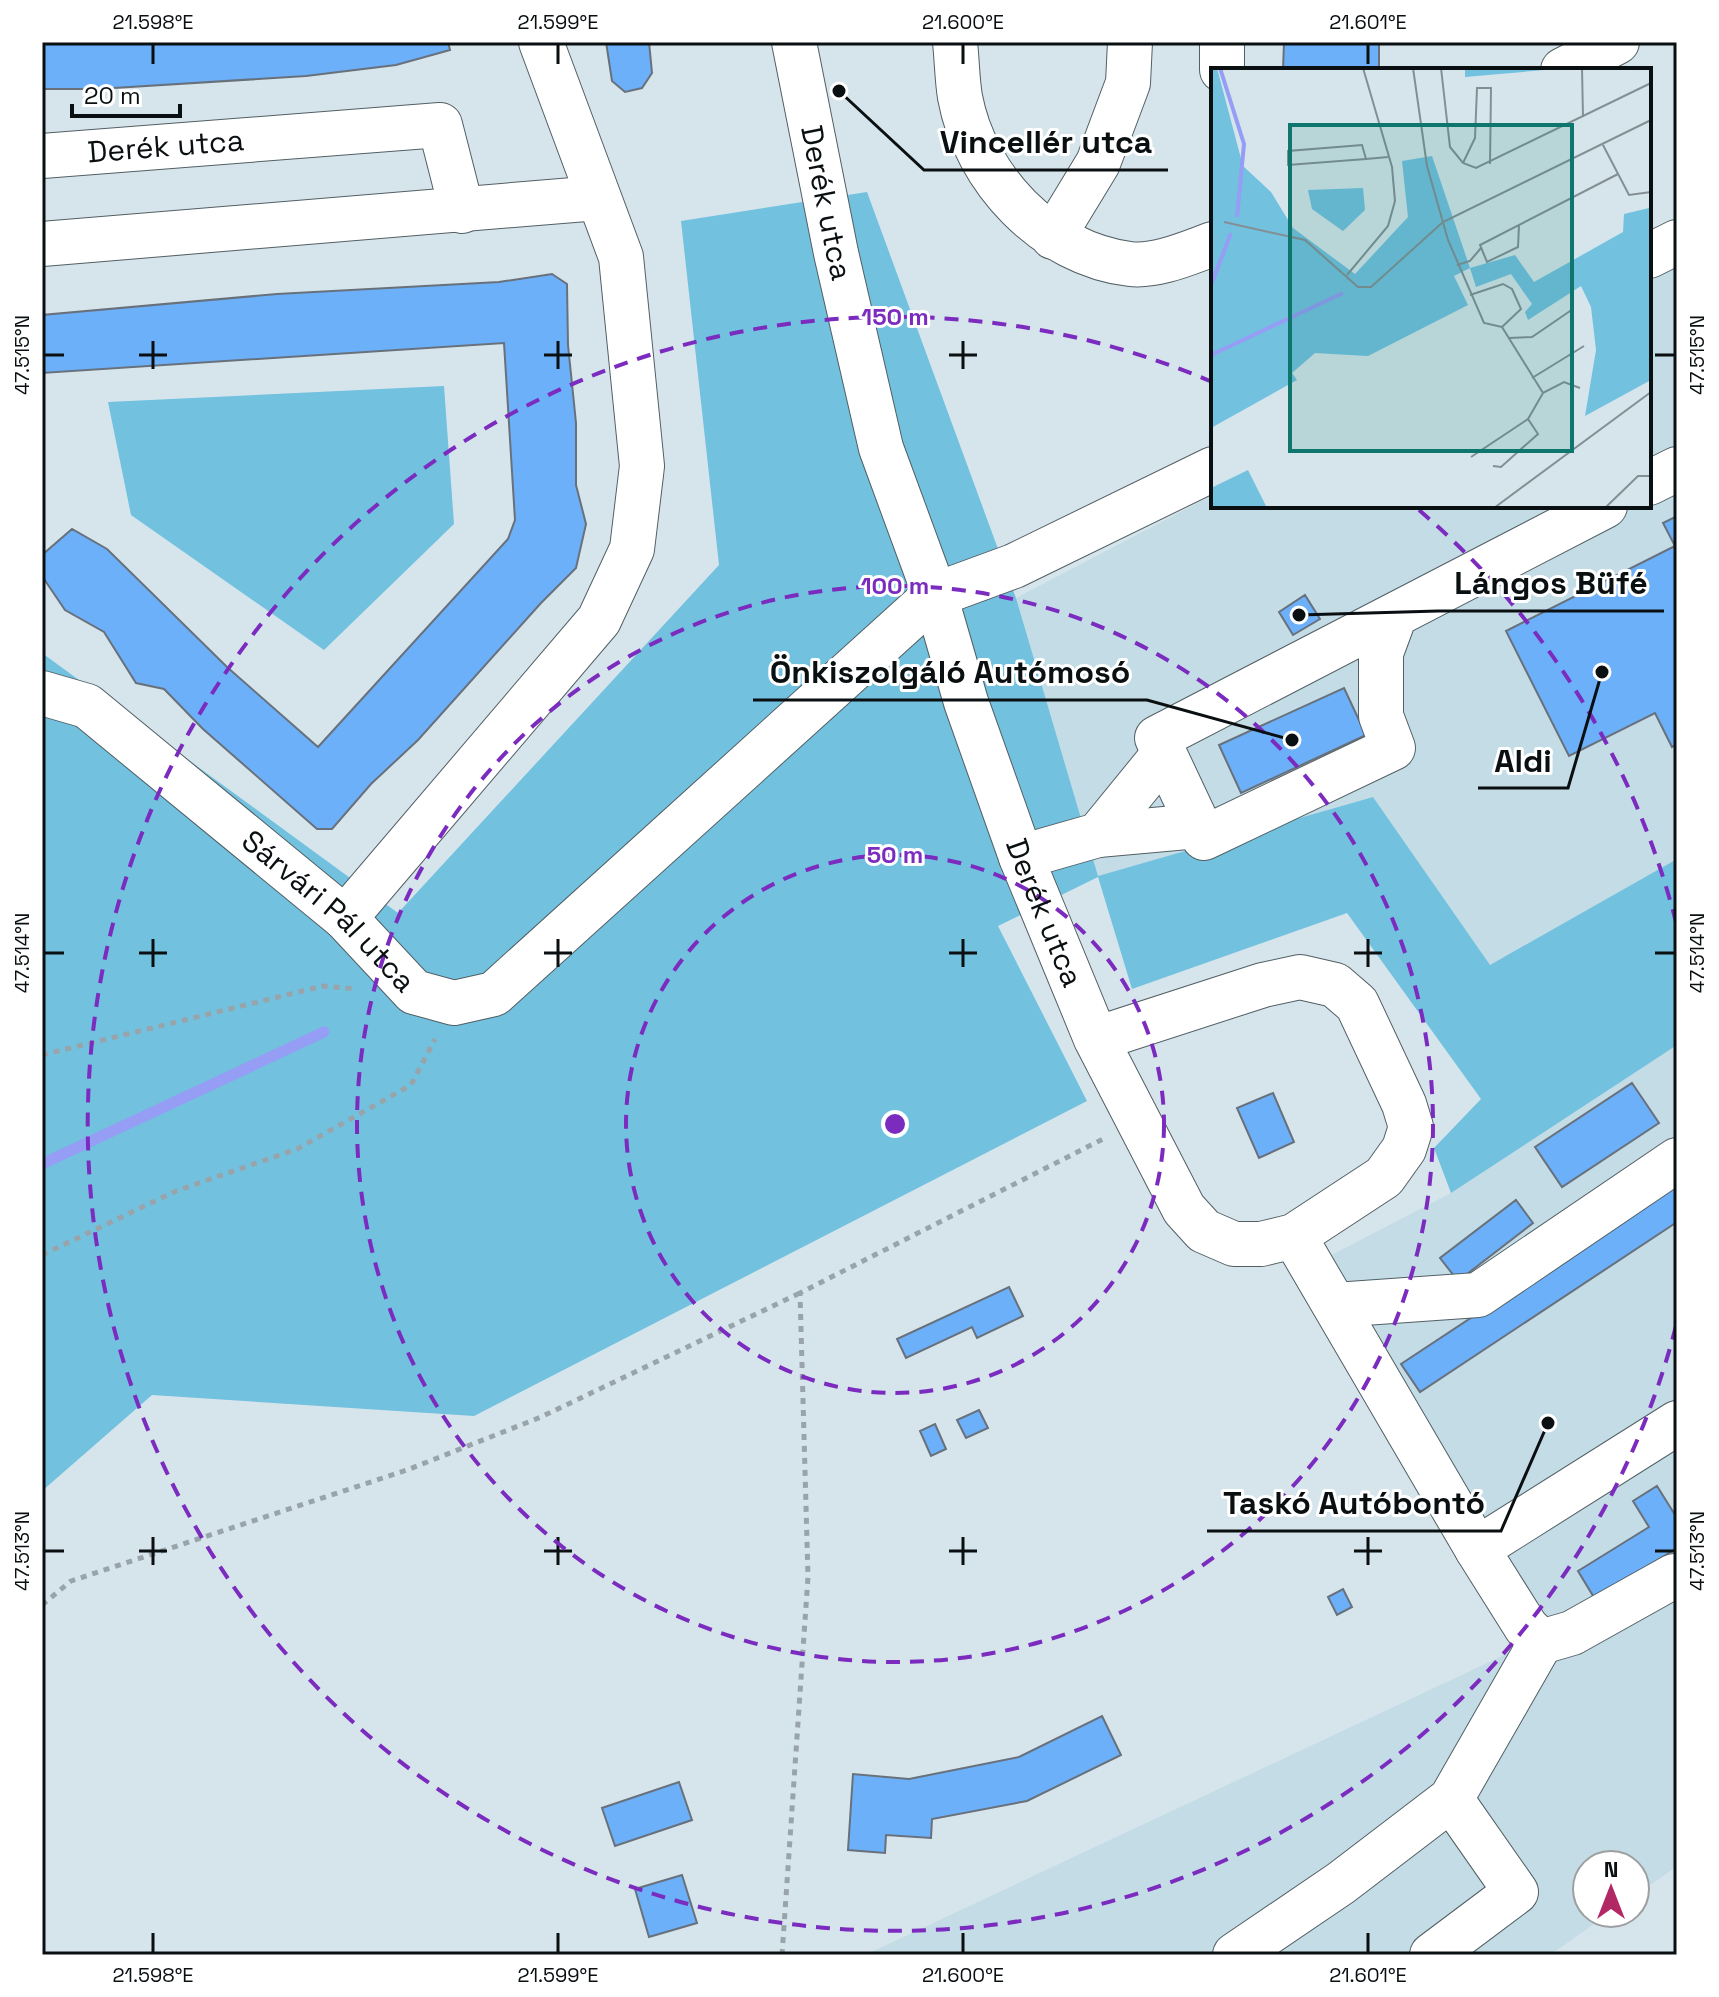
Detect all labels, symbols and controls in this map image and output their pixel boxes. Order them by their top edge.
text: 21.598°E [112,9,194,35]
text: 21.599°E [518,9,598,35]
text: 21.600°E [922,9,1004,35]
text: 21.601°E [1329,9,1407,35]
scale bar [72,68,180,118]
inset map [1211,68,1651,508]
text: 20 m [84,80,141,111]
callout: Vincellér utca [924,114,1168,170]
street label: Derék utca [86,120,245,171]
street label: Derék utca [792,122,862,284]
text: Vincellér utca [940,122,1152,162]
text: 150 m [861,301,929,332]
text: 47.515°N [9,315,35,395]
text: 47.515°N [1684,315,1710,395]
callout: Lángos Büfé [1438,555,1664,611]
text: Lángos Büfé [1454,563,1648,603]
text: 100 m [861,570,929,601]
callout: Önkiszolgáló Autómosó [753,644,1147,700]
text: Önkiszolgáló Autómosó [770,652,1130,692]
callout: Aldi [1478,732,1568,788]
text: Aldi [1494,741,1552,781]
street label: Sárvári Pál utca [234,821,424,1000]
street label: Derék utca [997,833,1092,992]
text: 50 m [867,839,923,870]
text: 47.514°N [9,913,35,993]
text: 47.514°N [1684,913,1710,993]
centre of rings [881,1110,909,1138]
callout: Taskó Autóbontó [1207,1475,1501,1531]
text: Taskó Autóbontó [1223,1483,1485,1523]
text: 47.513°N [9,1511,35,1591]
text: 47.513°N [1684,1511,1710,1591]
north arrow [1571,1849,1651,1929]
text: N [1604,1855,1618,1883]
text: 21.598°E [112,1962,194,1988]
text: 21.599°E [518,1962,598,1988]
text: 21.600°E [922,1962,1004,1988]
text: 21.601°E [1329,1962,1407,1988]

